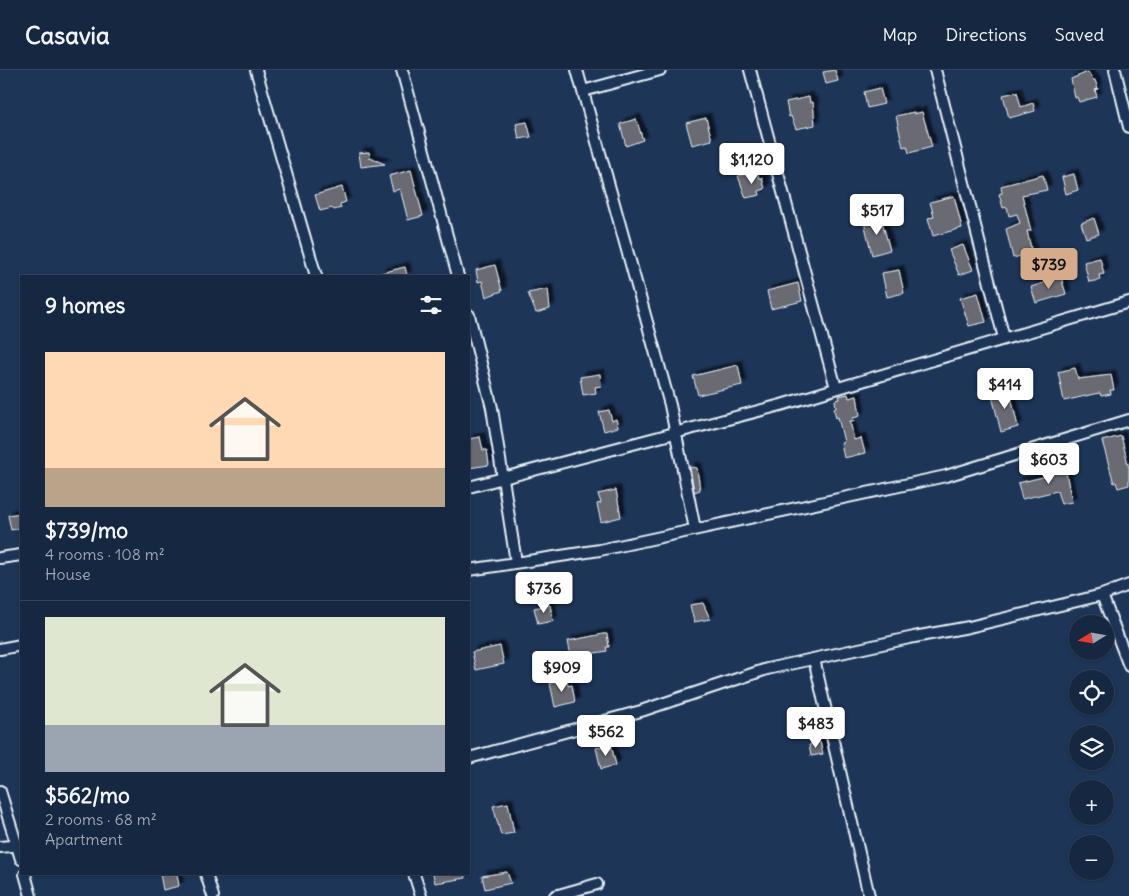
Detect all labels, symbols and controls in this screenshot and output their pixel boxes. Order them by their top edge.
text: Casavia [25,20,110,50]
text: Map [882,23,917,46]
text: Directions [945,23,1027,46]
text: Saved [1055,23,1104,46]
pin: $1,120 [711,142,793,185]
text: $1,120 [730,149,774,169]
pin: $517 [847,194,907,236]
text: $517 [861,200,893,220]
pin: $739 [1019,248,1079,290]
text: $739 [1032,254,1067,274]
icon: filters [417,291,445,319]
text: 9 homes [45,292,125,319]
pin: $414 [975,368,1035,410]
text: $414 [988,374,1022,394]
icon: home [200,384,290,474]
pin: $603 [1019,442,1079,485]
text: $603 [1030,449,1068,469]
text: $739/mo [45,517,128,544]
text: 4 rooms · 108 m² [45,544,165,564]
text: House [45,564,91,584]
pin: $736 [514,572,574,614]
text: $736 [526,578,562,598]
north arrow [1069,615,1114,660]
map controls [1069,615,1114,880]
icon: home [200,650,290,740]
pin: $909 [532,650,592,693]
text: $909 [543,657,581,677]
button: locate [1069,670,1114,715]
pin: $483 [786,706,846,749]
text: $483 [798,713,834,733]
pin: $562 [576,714,636,757]
text: $562 [588,721,624,741]
button: layers [1069,725,1114,770]
button: + [1069,780,1114,825]
text: $562/mo [45,782,130,809]
text: 2 rooms · 68 m² [45,809,157,829]
text: Apartment [45,829,123,849]
button: − [1069,835,1114,880]

